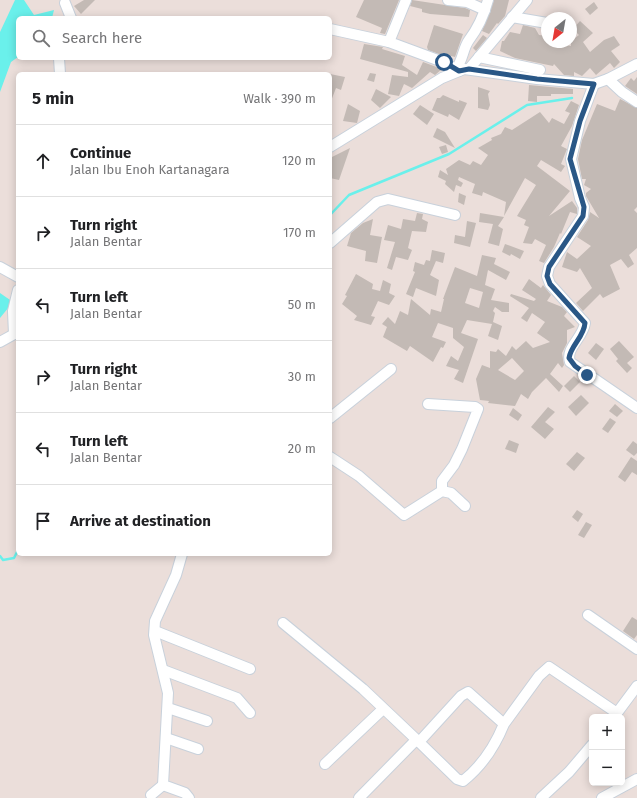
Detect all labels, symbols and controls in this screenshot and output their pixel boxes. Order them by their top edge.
north arrow [541,12,577,48]
search box [16,16,332,60]
icon: search [30,27,52,49]
text: Search here [62,29,142,47]
route start [435,53,453,71]
text: 5 min [32,88,74,109]
text: Walk · 390 m [243,91,316,106]
text: Continue [70,144,131,162]
icon: ahead [32,150,54,172]
text: 120 m [282,153,316,168]
text: Jalan Ibu Enoh Kartanagara [70,162,230,177]
text: Turn right [70,216,137,234]
icon: right [32,222,54,244]
text: 170 m [283,225,316,240]
text: Jalan Bentar [70,234,142,249]
text: Turn left [70,288,128,306]
icon: left [32,294,54,316]
text: 50 m [288,297,316,312]
text: Jalan Bentar [70,306,142,321]
text: Turn right [70,360,137,378]
icon: right [32,366,54,388]
route end [578,366,596,384]
text: 30 m [288,369,316,384]
text: Jalan Bentar [70,378,142,393]
text: Turn left [70,432,128,450]
icon: left [32,438,54,460]
text: 20 m [288,441,316,456]
text: Jalan Bentar [70,450,142,465]
icon: arrive [32,510,54,532]
text: Arrive at destination [70,512,211,530]
map controls [589,714,625,786]
button: + [589,714,625,750]
button: − [589,750,625,786]

